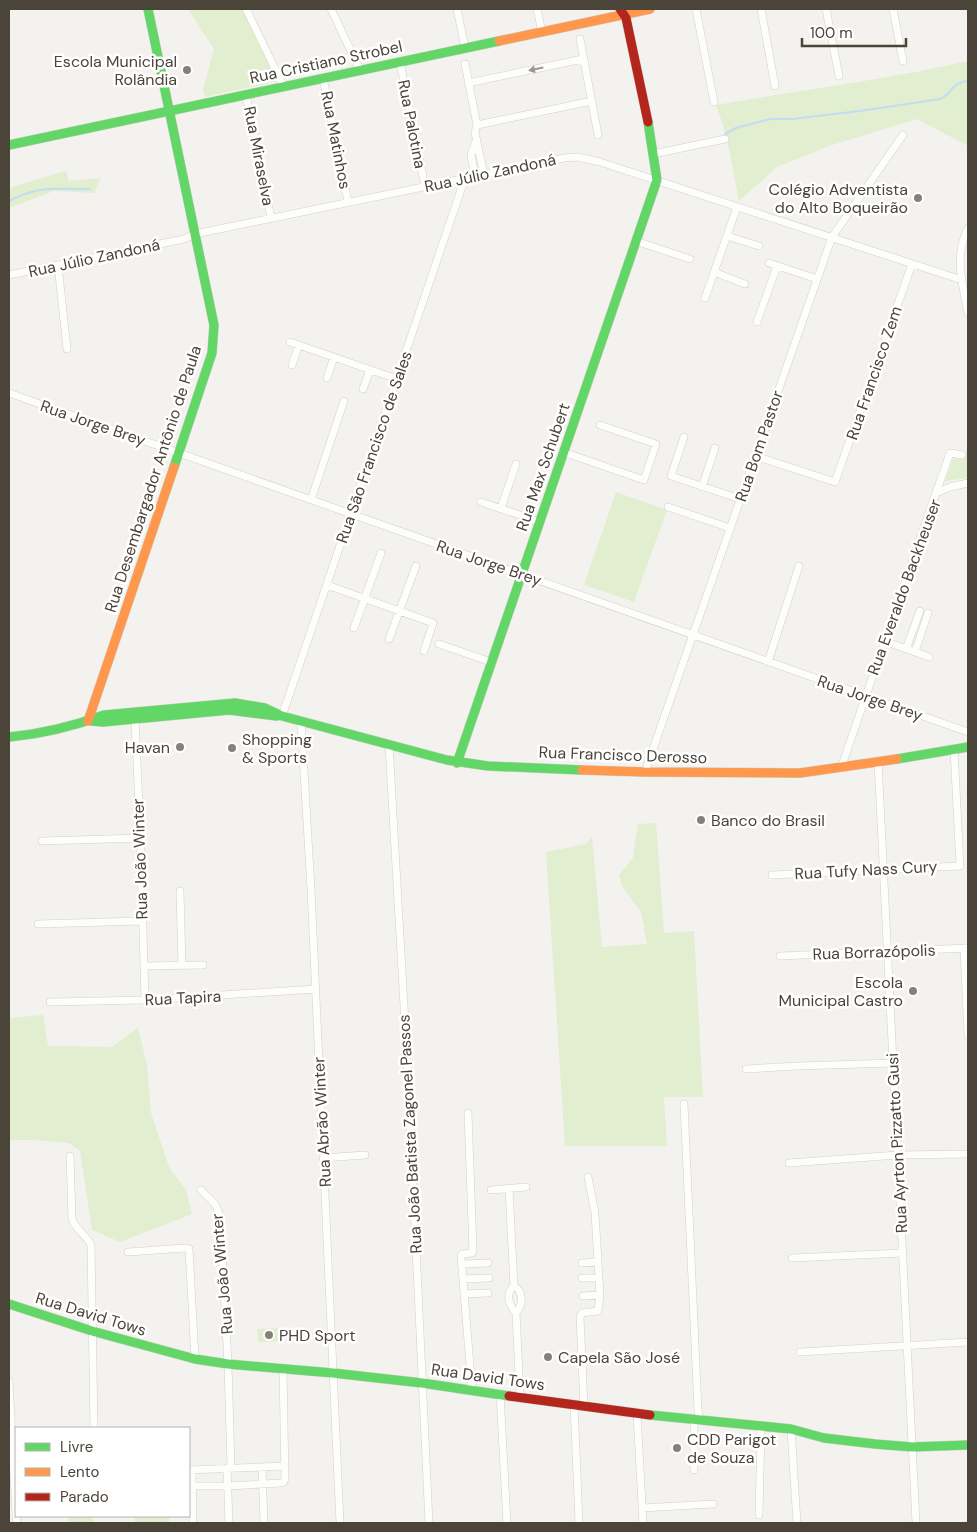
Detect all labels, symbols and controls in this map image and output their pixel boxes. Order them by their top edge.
scale bar [802,15,906,47]
text: 100 m [810,23,853,43]
street label: Rua Cristiano Strobel [248,36,404,88]
place label: Escola Municipal Rolândia [54,51,177,90]
marker: Escola Municipal Rolândia [181,64,193,76]
one-way arrow [528,65,543,73]
street label: Rua Palotina [393,78,431,170]
street label: Rua Matinhos [316,89,356,191]
street label: Rua Miraselva [239,104,279,208]
street label: Rua Júlio Zandoná [422,149,558,197]
place label: Colégio Adventista do Alto Boqueirão [769,179,908,218]
marker: Colégio Adventista do Alto Boqueirão [912,192,924,204]
street label: Rua Júlio Zandoná [26,234,162,282]
street label: Rua Francisco Zem [841,303,907,443]
street label: Rua Desembargador Antônio de Paula [100,343,206,615]
street label: Rua São Francisco de Sales [331,348,417,546]
street label: Rua Bom Pastor [730,388,788,504]
street label: Rua Jorge Brey [38,395,148,451]
street label: Rua Max Schubert [511,400,575,534]
street label: Rua Everaldo Backheuser [862,496,946,678]
street label: Rua Jorge Brey [434,535,544,591]
street label: Rua Jorge Brey [815,670,925,726]
place label: Shopping & Sports [242,729,312,768]
place label: Havan [125,737,170,758]
marker: Havan [174,741,186,753]
marker: Shopping & Sports [226,742,238,754]
street label: Rua Francisco Derosso [538,742,708,768]
street label: Rua João Winter [127,798,153,920]
place label: Banco do Brasil [711,810,825,831]
marker: Banco do Brasil [695,814,707,826]
street label: Rua Tufy Nass Cury [794,856,938,884]
street label: Rua Borrazópolis [812,939,936,965]
place label: Escola Municipal Castro [779,972,903,1011]
marker: Escola Municipal Castro [907,985,919,997]
street label: Rua Tapira [144,986,222,1010]
street label: Rua João Batista Zagonel Passos [393,1014,427,1254]
street label: Rua Ayrton Pizzatto Gusi [882,1052,912,1234]
street label: Rua Abrão Winter [308,1056,336,1188]
street label: Rua João Winter [206,1213,238,1335]
street label: Rua David Tows [33,1287,149,1341]
place label: PHD Sport [279,1325,355,1346]
marker: PHD Sport [263,1329,275,1341]
place label: Capela São José [558,1347,680,1368]
marker: Capela São José [542,1351,554,1363]
street label: Rua David Tows [430,1359,546,1395]
legend [15,1427,190,1517]
place label: CDD Parigot de Souza [687,1429,776,1468]
text: Livre [60,1437,93,1457]
marker: CDD Parigot de Souza [671,1442,683,1454]
text: Lento [60,1462,99,1482]
text: Parado [60,1487,109,1507]

